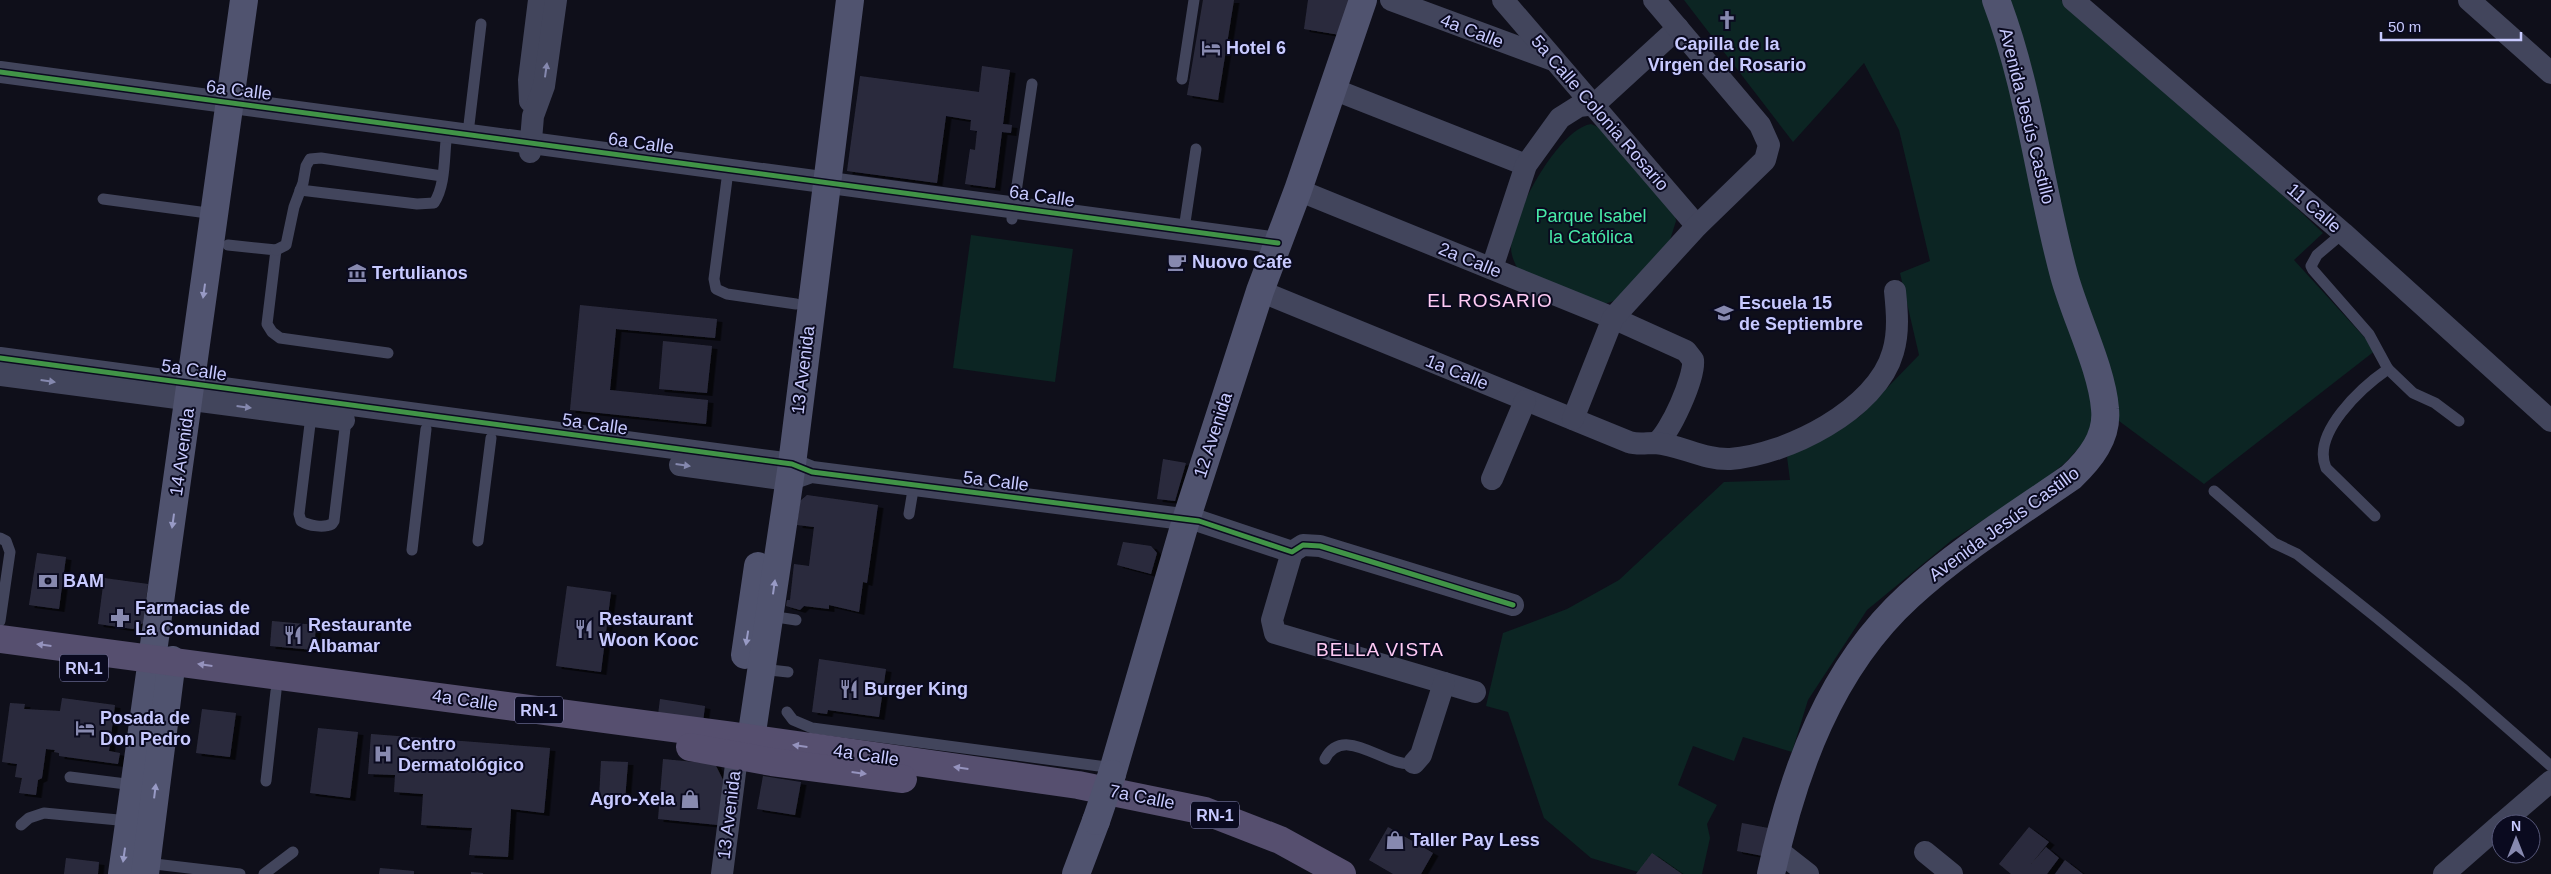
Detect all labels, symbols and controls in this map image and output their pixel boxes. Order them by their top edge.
church icon: Capilla de la Virgen del Rosario [1716,9,1738,31]
street label: 4a Calle [1438,10,1506,52]
scale bar [2381,10,2521,42]
text: 50 m [2388,18,2421,35]
street label: Avenida Jesús Castillo [1995,26,2059,206]
street label: 5a Calle Colonia Rosario [1527,31,1673,195]
place label: Capilla de la Virgen del Rosario [1648,34,1806,75]
hotel icon: Hotel 6 [1200,37,1222,59]
place label: Hotel 6 [1226,38,1286,58]
one-way arrow [543,61,551,77]
street label: 6a Calle [205,76,273,104]
street label: 6a Calle [607,129,675,157]
street label: 11 Calle [2283,179,2345,237]
street label: 6a Calle [1008,182,1076,210]
park label: Parque Isabel la Católica [1535,206,1647,247]
street label: 2a Calle [1436,238,1504,282]
cafe icon: Nuovo Cafe [1166,251,1188,273]
place label: Nuovo Cafe [1192,252,1292,272]
museum icon: Tertulianos [346,262,368,284]
place label: Tertulianos [372,263,468,283]
one-way arrow [200,283,208,299]
district label: EL ROSARIO [1427,290,1553,311]
place label: Escuela 15 de Septiembre [1739,293,1863,334]
school or university icon: Escuela 15 de Septiembre [1713,302,1735,324]
street label: 13 Avenida [788,324,818,415]
street label: 1a Calle [1423,350,1491,394]
street label: 5a Calle [160,356,228,384]
one-way arrow [41,378,57,386]
street label: 12 Avenida [1190,389,1237,480]
one-way arrow [236,404,252,412]
street label: 14 Avenida [166,406,198,497]
street label: 5a Calle [561,410,629,438]
one-way arrow [675,461,691,469]
street label: Avenida Jesús Castillo [1925,463,2083,585]
street label: 5a Calle [962,467,1030,495]
one-way arrow [168,514,176,530]
bank icon: BAM [37,570,59,592]
place label: BAM [63,571,104,591]
one-way arrow [771,578,779,594]
place label: Farmacias de La Comunidad [135,598,260,639]
pharmacy icon: Farmacias de La Comunidad [109,607,131,629]
place label: Restaurant Woon Kooc [599,609,699,650]
place label: Restaurante Albamar [308,615,412,656]
restaurant icon: Restaurant Woon Kooc [573,618,595,640]
restaurant icon: Restaurante Albamar [282,624,304,646]
one-way arrow [743,630,751,646]
district label: BELLA VISTA [1316,639,1444,660]
one-way arrow [36,641,52,649]
road number: RN-1 [60,654,108,681]
one-way arrow [197,661,213,669]
restaurant icon: Burger King [838,678,860,700]
place label: Burger King [864,679,968,699]
street label: 4a Calle [431,686,499,714]
road number: RN-1 [515,696,563,724]
place label: Posada de Don Pedro [100,708,191,749]
hotel icon: Posada de Don Pedro [74,717,96,739]
place label: Centro Dermatológico [398,734,524,775]
one-way arrow [791,741,807,749]
street label: 4a Calle [832,741,900,769]
hospital icon: Centro Dermatológico [372,743,394,765]
one-way arrow [952,764,968,772]
street label: 13 Avenida [714,769,744,860]
one-way arrow [851,770,867,778]
street label: 7a Calle [1108,781,1176,813]
one-way arrow [151,783,159,799]
shop icon: Agro-Xela [679,788,701,810]
place label: Agro-Xela [590,789,676,809]
road number: RN-1 [1191,802,1239,828]
north arrow [2491,814,2541,864]
text: N [2511,818,2521,834]
shop icon: Taller Pay Less [1384,829,1406,851]
place label: Taller Pay Less [1410,830,1540,850]
one-way arrow [120,848,128,864]

